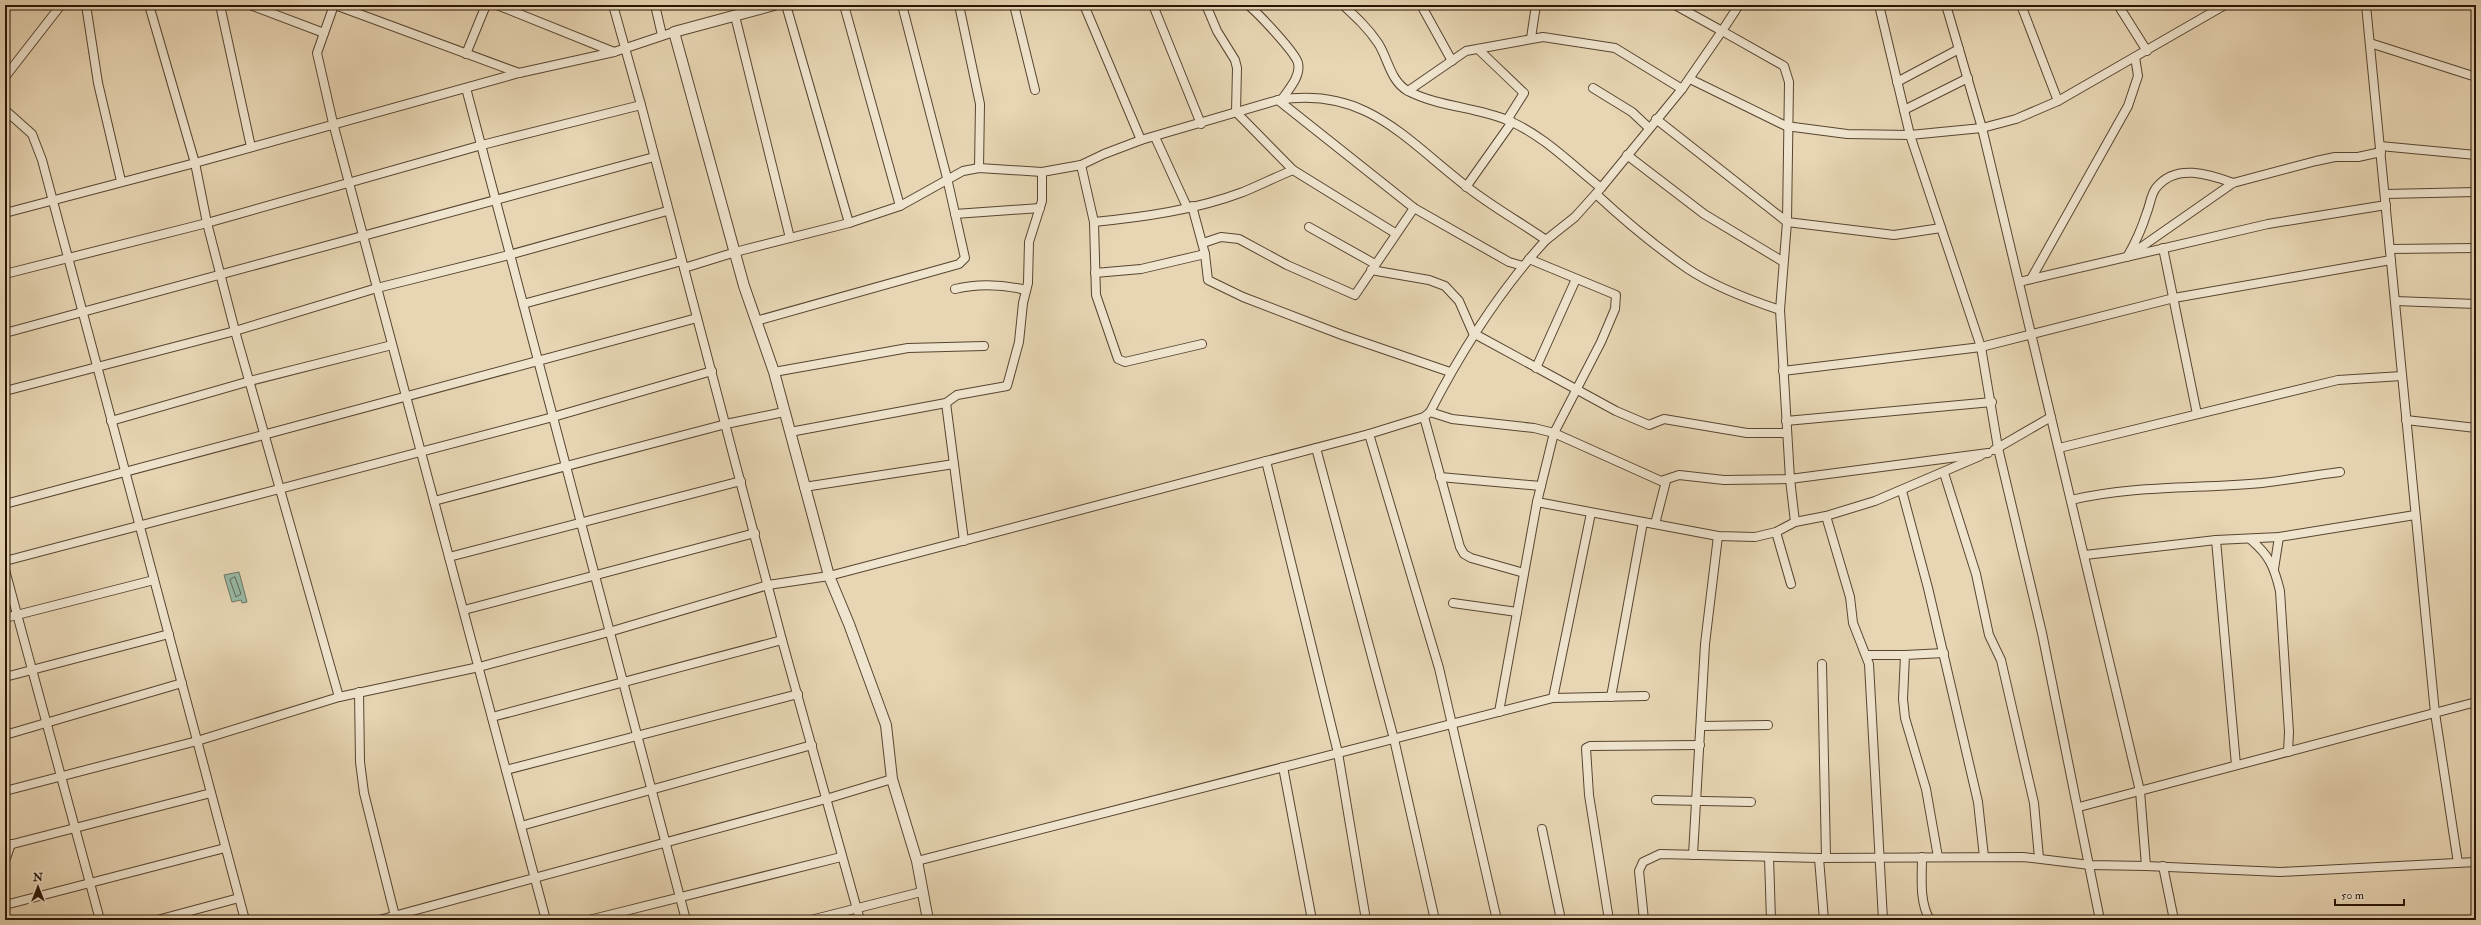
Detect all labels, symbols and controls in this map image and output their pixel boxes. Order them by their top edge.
north arrow [18,867,58,907]
text: N [32,871,44,884]
scale bar [2335,881,2404,907]
text: 50 m [2341,888,2365,903]

